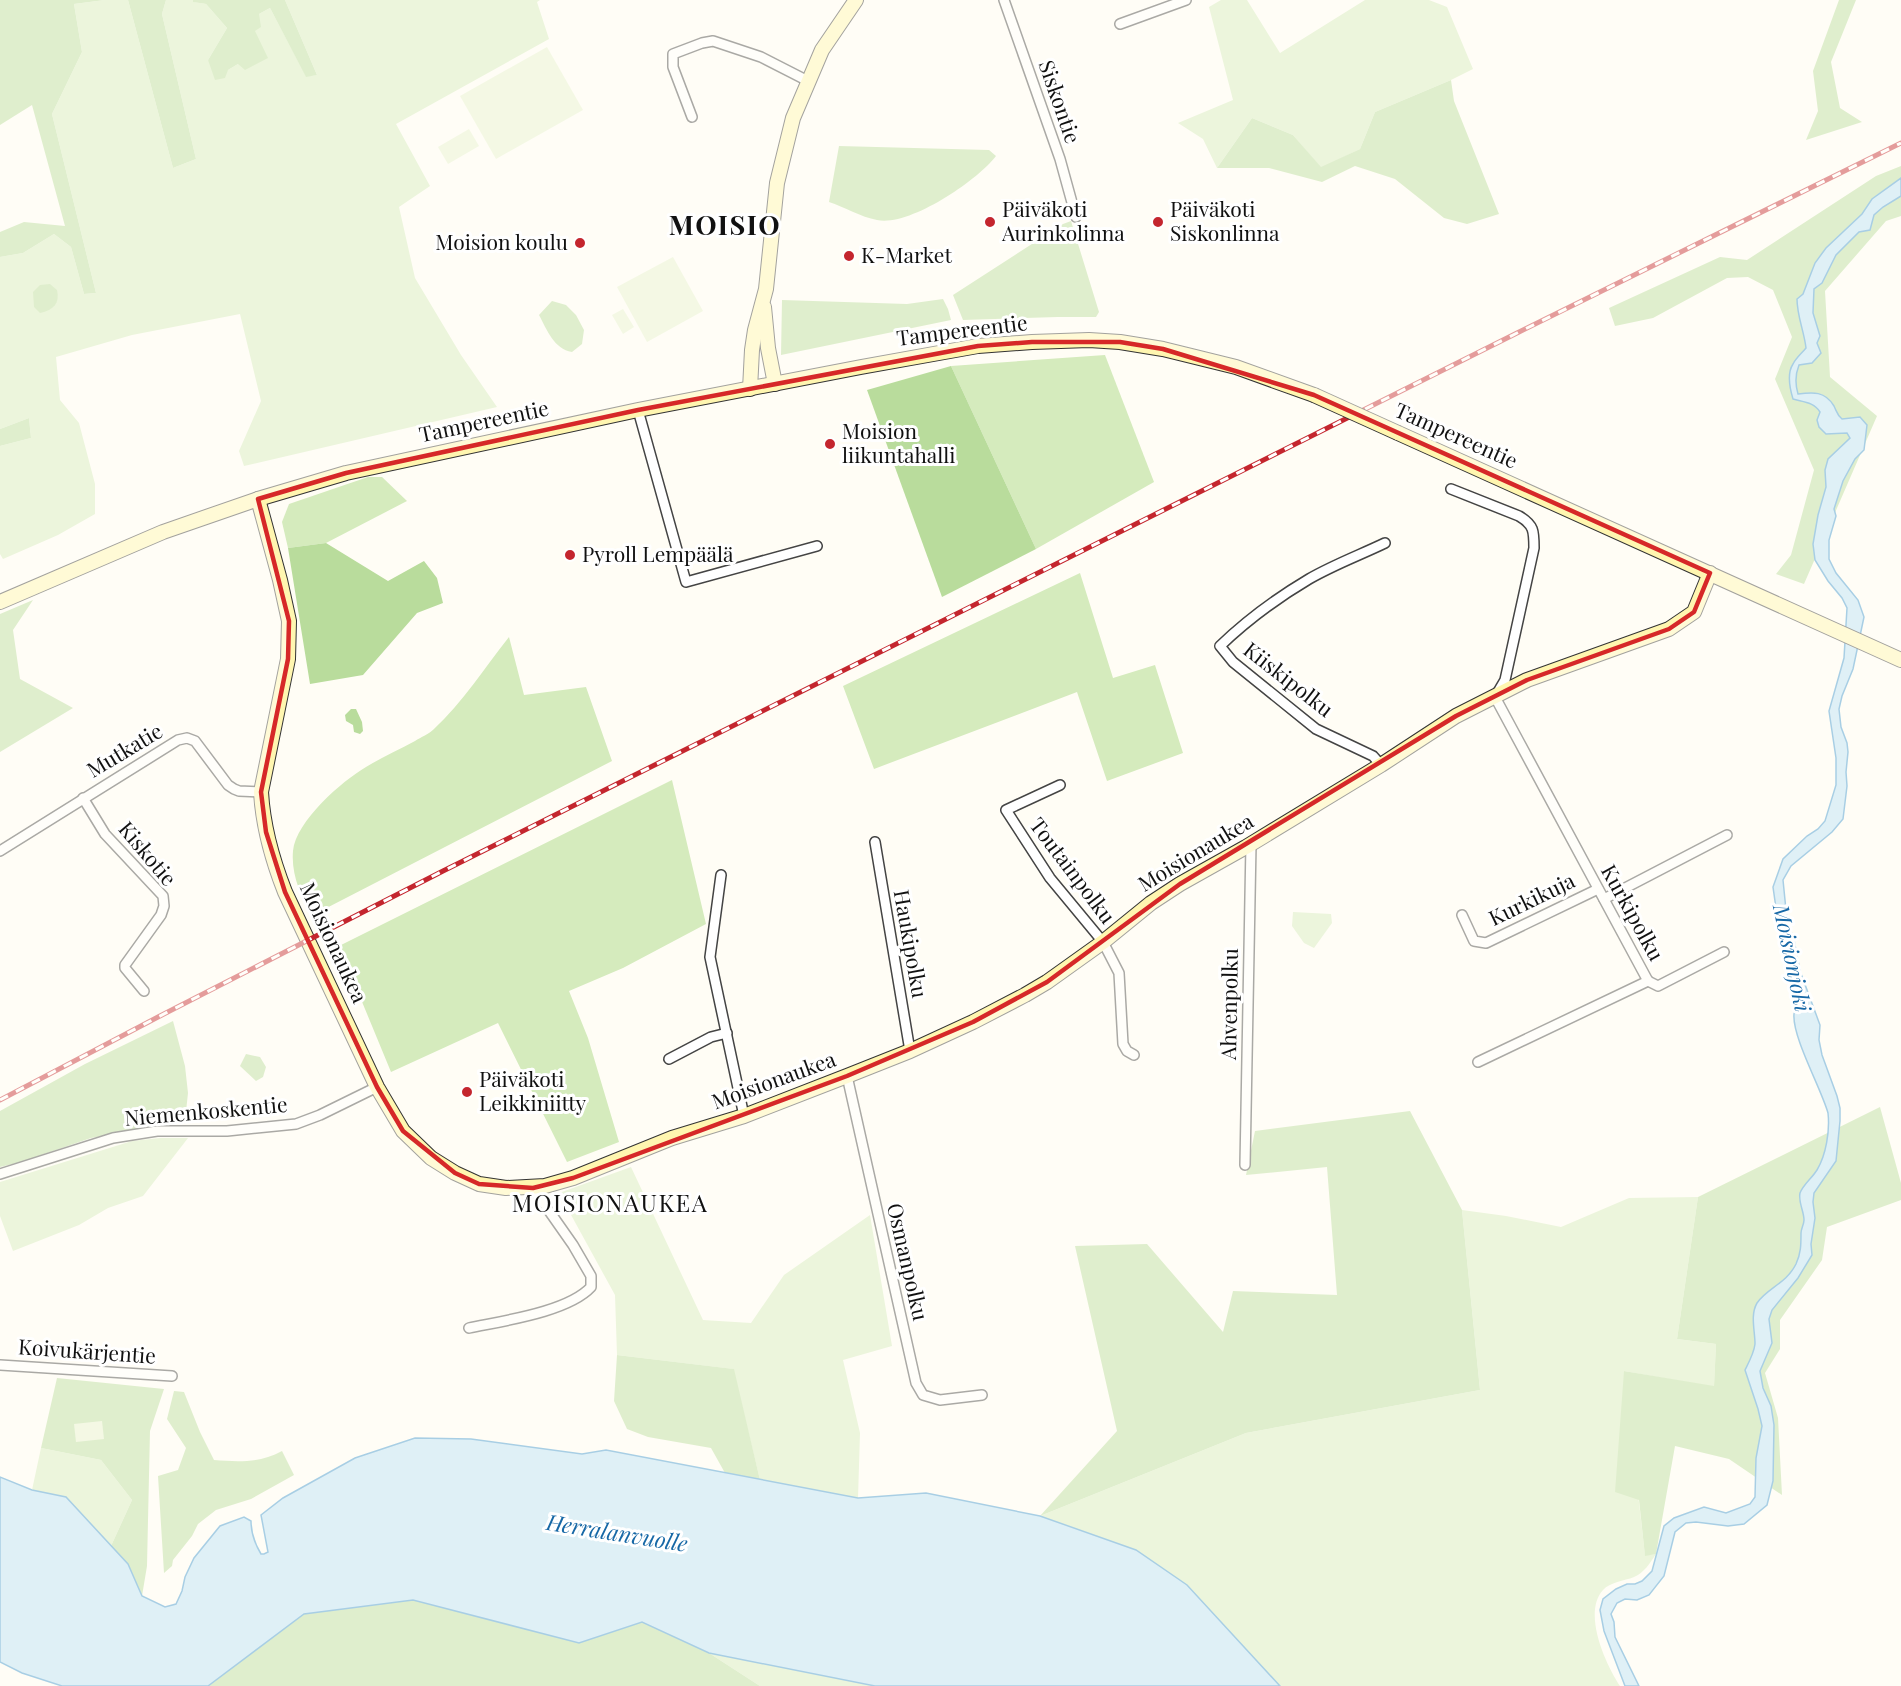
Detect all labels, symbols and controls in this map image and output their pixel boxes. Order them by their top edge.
street label: Siskontie [1034,56,1088,147]
place label: Päiväkoti Aurinkolinna [1001,194,1125,246]
place label: Päiväkoti Siskonlinna [1170,194,1280,246]
district label: MOISIO [669,206,781,242]
marker: Päiväkoti Aurinkolinna [983,215,997,229]
marker: Päiväkoti Siskonlinna [1151,215,1165,229]
place label: Moision koulu [435,227,568,255]
marker: Moision koulu [573,236,587,250]
place label: K-Market [861,240,952,268]
marker: K-Market [842,249,856,263]
street label: Tampereentie [895,307,1029,351]
street label: Tampereentie [416,393,551,447]
street label: Tampereentie [1391,395,1523,474]
place label: Moision liikuntahalli [842,416,955,468]
marker: Moision liikuntahalli [823,437,837,451]
place label: Pyroll Lempäälä [582,539,734,567]
marker: Pyroll Lempäälä [563,548,577,562]
street label: Kiiskipolku [1239,635,1340,722]
street label: Mutkatie [81,716,167,783]
street label: Moisionaukea [1132,806,1258,897]
street label: Toutainpolku [1025,811,1123,928]
street label: Kiskotie [113,815,184,891]
street label: Kurkipolku [1596,859,1672,965]
street label: Kurkikuja [1483,865,1579,931]
street label: Moisionaukea [295,877,375,1007]
street label: Haukipolku [889,887,935,1000]
water label: Moisionjoki [1767,900,1819,1015]
street label: Ahvenpolku [1213,948,1243,1061]
street label: Moisionaukea [708,1044,840,1114]
place label: Päiväkoti Leikkiniitty [479,1064,587,1116]
marker: Päiväkoti Leikkiniitty [460,1085,474,1099]
street label: Niemenkoskentie [123,1089,288,1131]
district label: MOISIONAUKEA [512,1186,708,1218]
street label: Osmanpolku [882,1200,936,1323]
street label: Koivukärjentie [17,1331,157,1369]
water label: Herralanvuolle [544,1506,690,1558]

